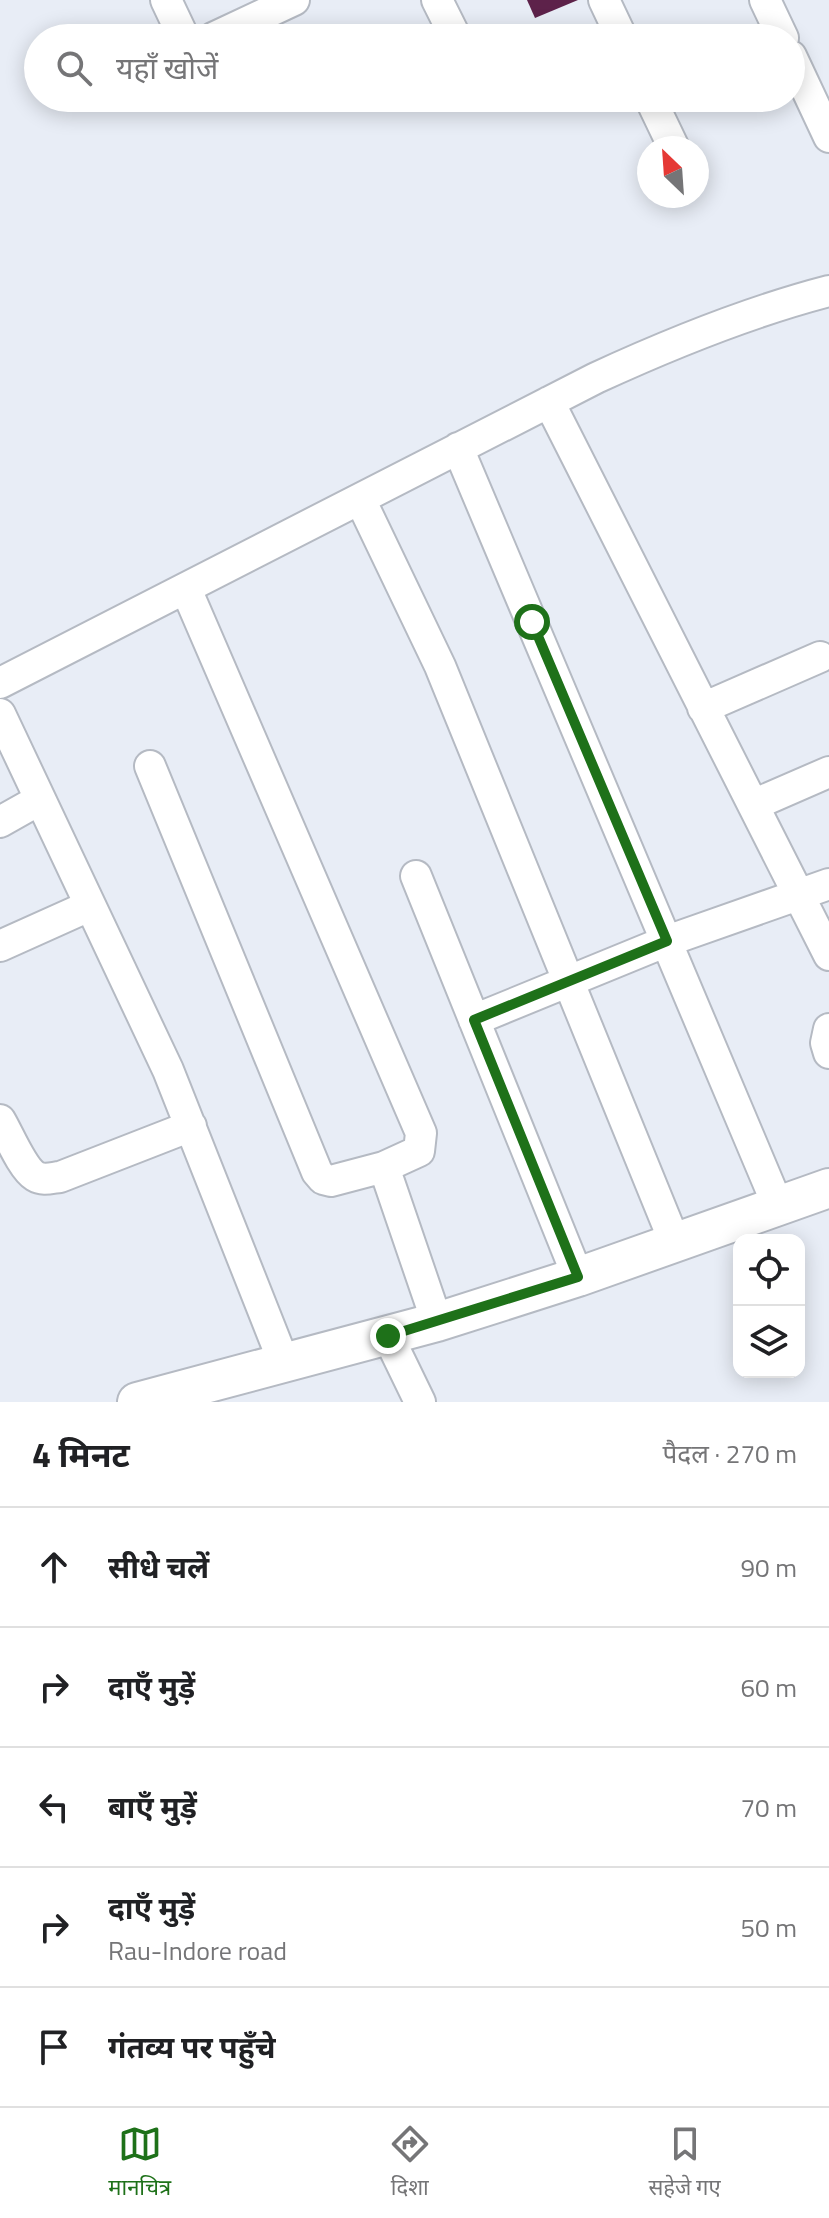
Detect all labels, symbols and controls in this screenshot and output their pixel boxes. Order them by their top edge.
search box [24,24,805,112]
text: यहाँ खोजें [116,45,218,91]
icon: search [52,46,96,90]
north arrow [637,136,709,208]
route start [514,604,550,640]
map controls [733,1234,805,1378]
button: locate [733,1234,805,1306]
button: layers [733,1306,805,1378]
route end [370,1318,406,1354]
text: 4 मिनट [32,1428,130,1480]
text: पैदल · 270 m [663,1434,797,1473]
text: सीधे चलें [108,1544,209,1590]
icon: ahead [32,1545,76,1589]
text: 90 m [740,1548,797,1587]
text: दाएँ मुड़ें [108,1664,195,1710]
icon: right [32,1665,76,1709]
text: 60 m [740,1668,797,1707]
text: बाएँ मुड़ें [108,1784,197,1830]
icon: left [32,1785,76,1829]
text: 70 m [740,1788,797,1827]
text: दाएँ मुड़ें [108,1885,195,1931]
icon: right [32,1905,76,1949]
text: 50 m [740,1908,797,1947]
text: Rau-Indore road [108,1931,287,1970]
text: गंतव्य पर पहुँचे [108,2024,275,2070]
icon: arrive [32,2025,76,2069]
tab: मानचित्र [108,2122,171,2204]
tab: दिशा [388,2122,432,2204]
tab: सहेजे गए [648,2122,721,2204]

